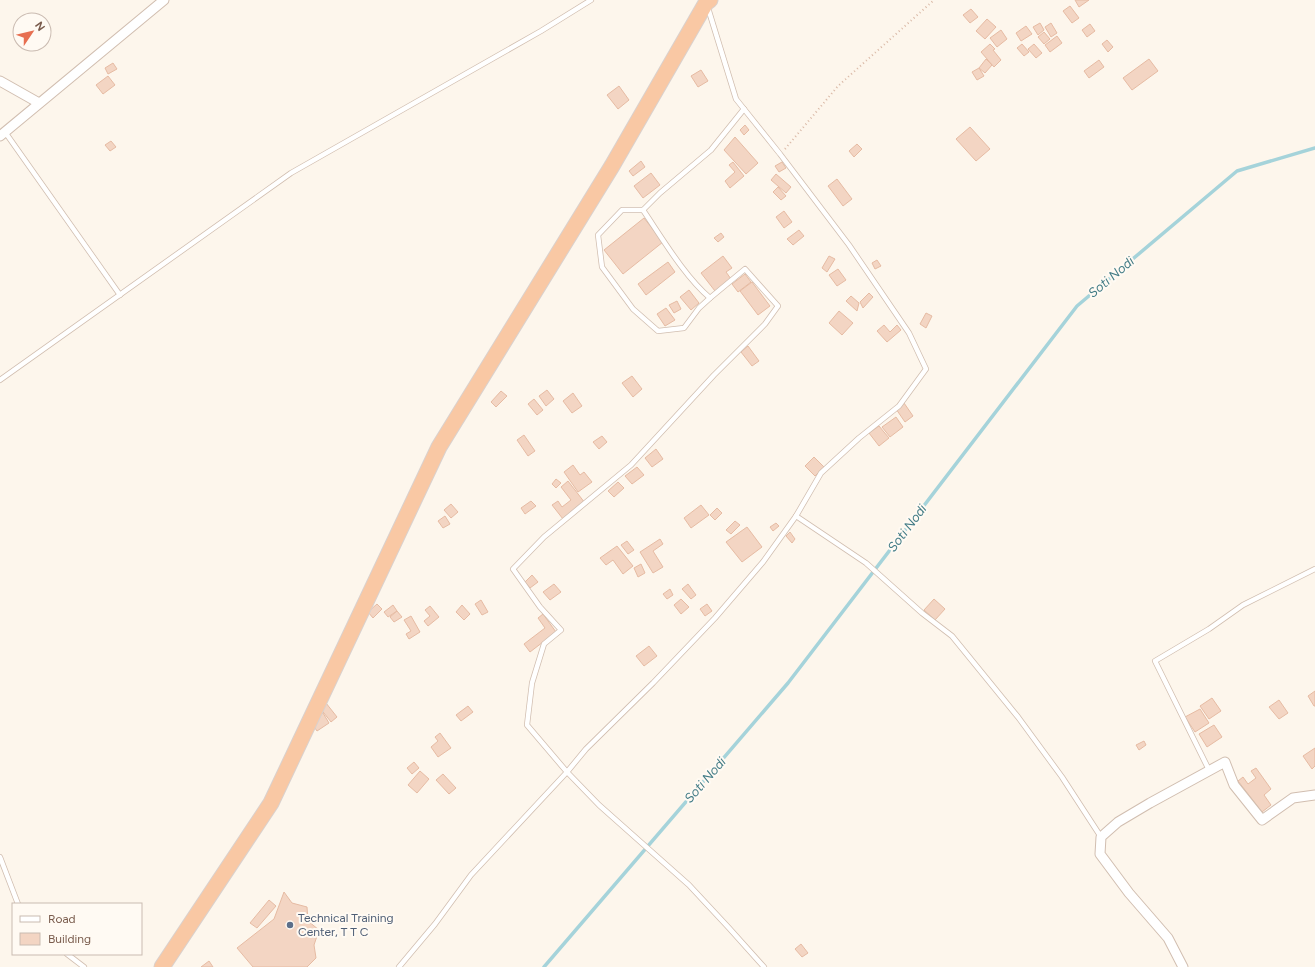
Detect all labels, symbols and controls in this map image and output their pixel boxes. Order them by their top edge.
north arrow [12,12,52,52]
text: N [32,19,48,34]
water label: Soti Nodi [1085,253,1138,300]
water label: Soti Nodi [884,501,930,555]
water label: Soti Nodi [681,754,729,806]
legend [12,903,142,955]
place label: Technical Training Center, T T C [298,911,394,939]
text: Road [48,912,76,926]
marker: Technical Training Center, T T C [285,920,295,930]
text: Building [48,932,91,946]

